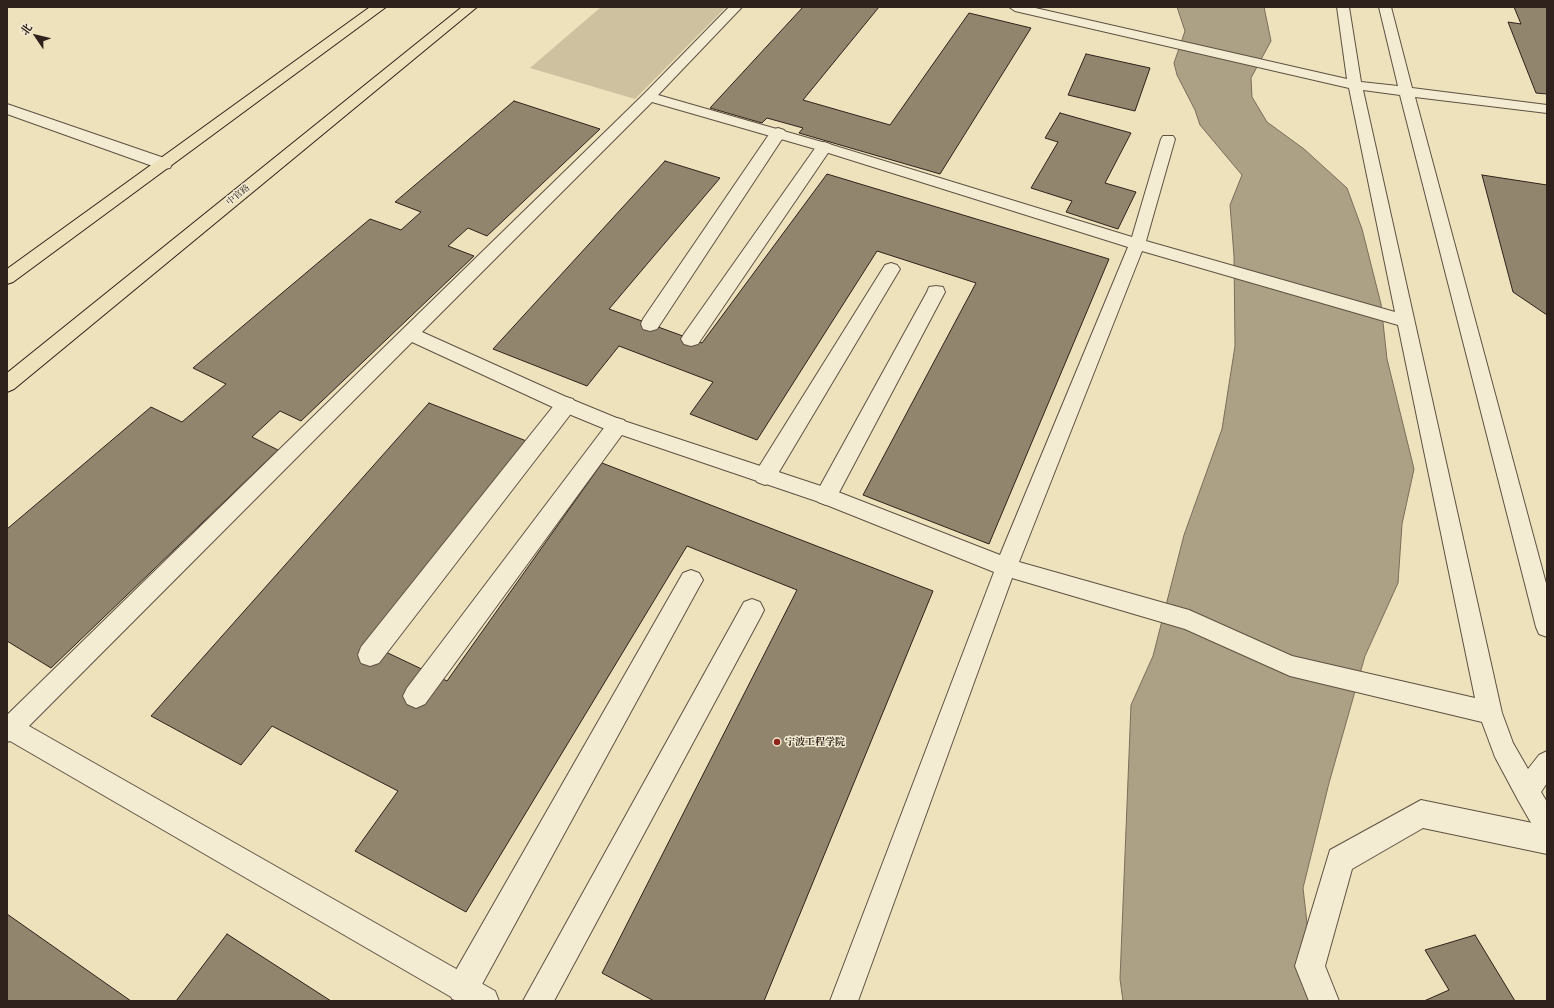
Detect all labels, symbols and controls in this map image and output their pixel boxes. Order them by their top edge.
north arrow [16,16,56,56]
text: 北 [17,21,35,38]
street label: 中官路 [224,182,252,208]
place label: 宁波工程学院 [785,736,845,748]
marker: 宁波工程学院 [772,737,782,747]

